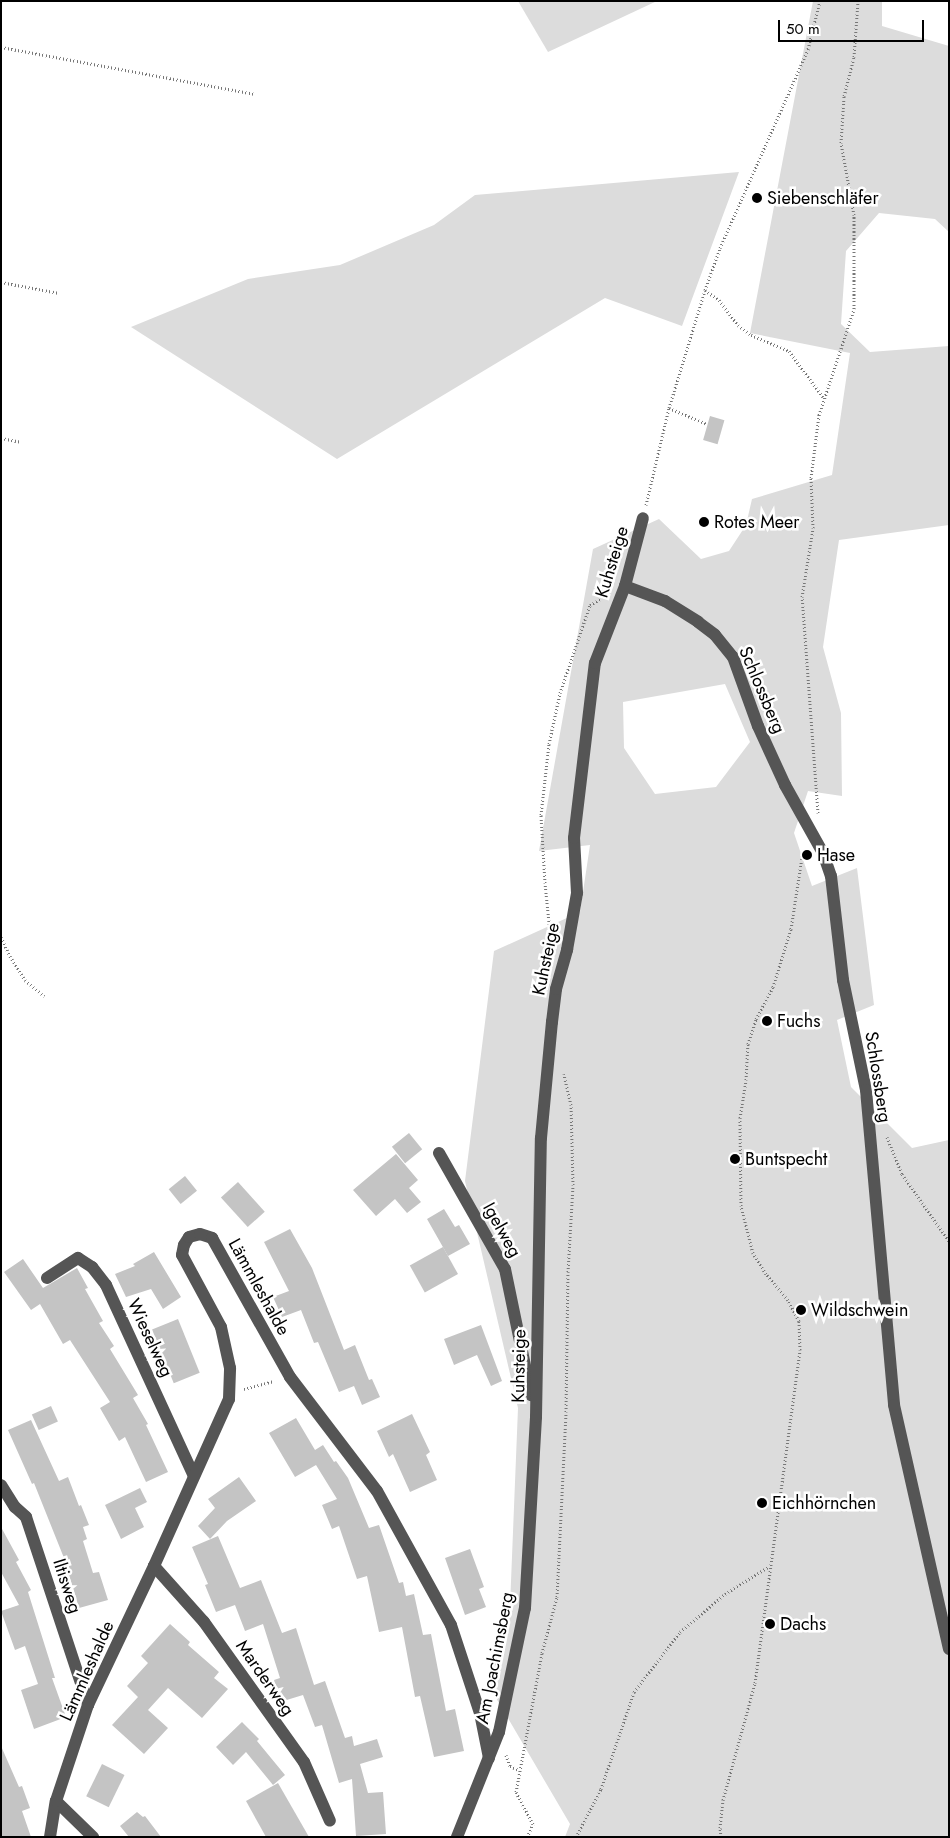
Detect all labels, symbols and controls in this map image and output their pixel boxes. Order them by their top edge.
scale bar [780,10,926,42]
text: 50 m [786,18,820,40]
place label: Siebenschläfer [767,187,879,209]
marker: Siebenschläfer [751,192,763,204]
place label: Rotes Meer [714,511,799,533]
marker: Rotes Meer [698,516,710,528]
street label: Kuhsteige [591,524,633,600]
street label: Schlossberg [734,643,790,737]
place label: Hase [817,844,855,866]
marker: Hase [801,849,813,861]
street label: Kuhsteige [528,921,564,997]
place label: Fuchs [777,1010,820,1032]
marker: Fuchs [761,1015,773,1027]
street label: Schlossberg [860,1030,896,1124]
place label: Buntspecht [745,1148,827,1170]
marker: Buntspecht [729,1153,741,1165]
street label: Igelweg [478,1199,526,1261]
street label: Lämmleshalde [224,1235,294,1339]
street label: Wieselweg [122,1295,178,1381]
place label: Wildschwein [811,1299,908,1321]
marker: Wildschwein [795,1304,807,1316]
street label: Kuhsteige [508,1329,530,1403]
place label: Eichhörnchen [772,1492,876,1514]
marker: Eichhörnchen [756,1497,768,1509]
street label: Iltisweg [48,1556,86,1616]
street label: Am Joachimsberg [472,1590,518,1726]
place label: Dachs [780,1613,826,1635]
street label: Lämmleshalde [55,1618,119,1724]
marker: Dachs [764,1618,776,1630]
street label: Marderweg [231,1636,299,1720]

